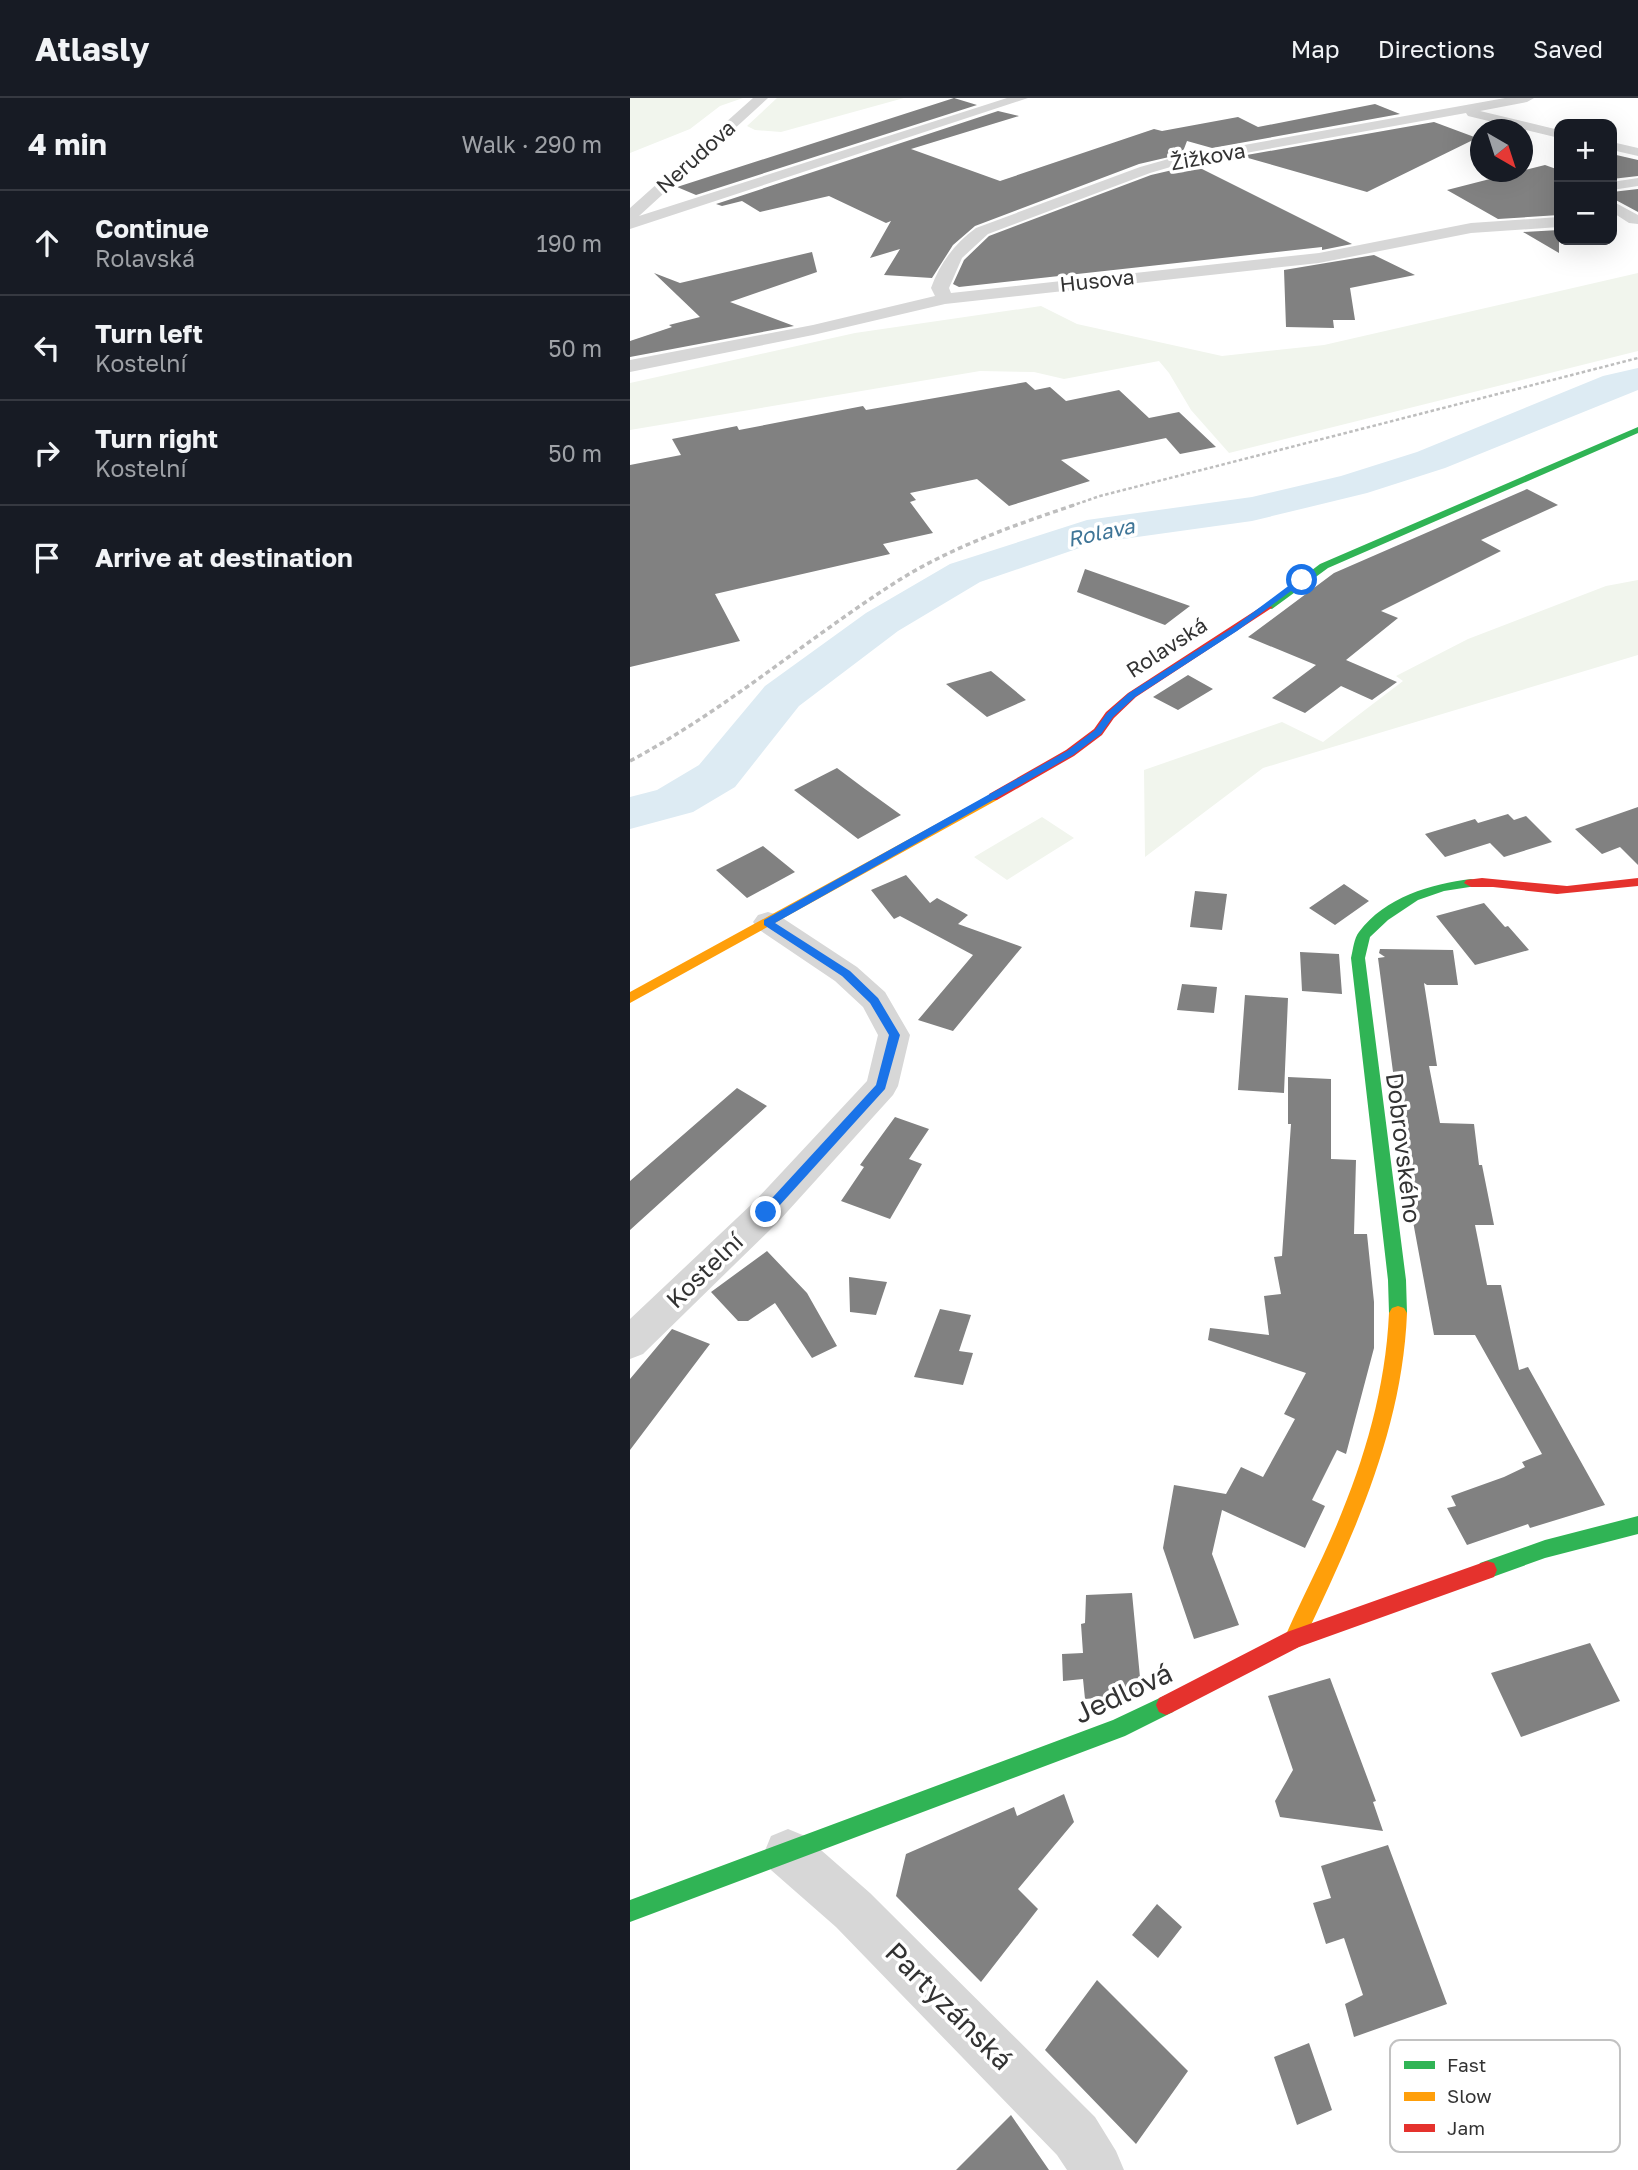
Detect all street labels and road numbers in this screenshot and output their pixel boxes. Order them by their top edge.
street label: Nerudova [651,114,740,198]
street label: Žižkova [1168,137,1247,175]
street label: Husova [1058,263,1136,297]
street label: Rolavská [1121,611,1212,683]
street label: Dobrovského [1381,1071,1428,1225]
street label: Kostelní [660,1225,750,1314]
street label: Jedlová [1068,1655,1177,1730]
street label: Partyzánská [879,1935,1020,2076]

